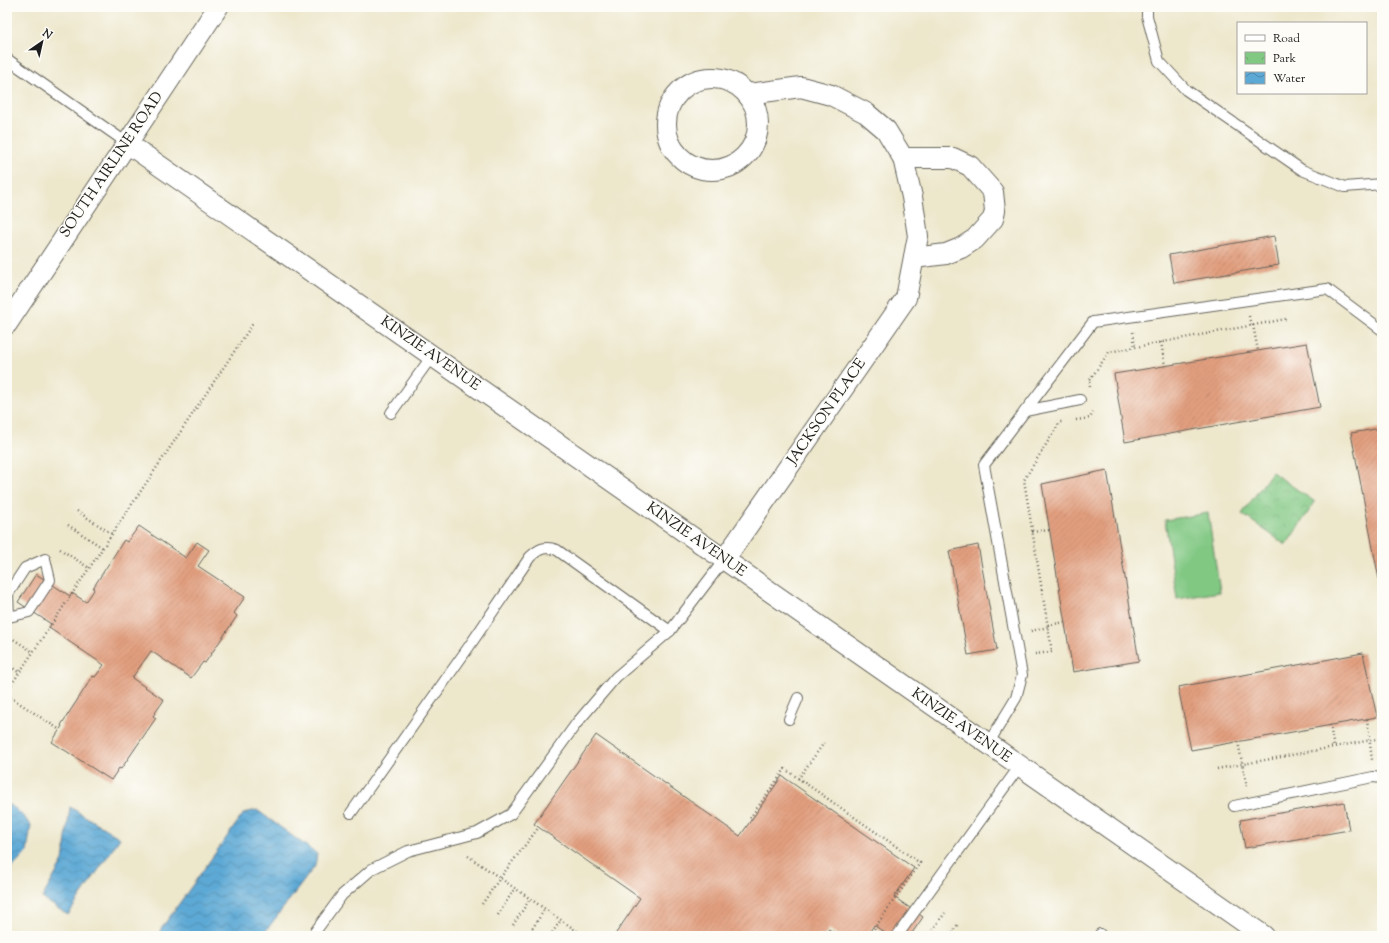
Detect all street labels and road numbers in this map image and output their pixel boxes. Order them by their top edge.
street label: SOUTH AIRLINE ROAD [55,88,169,242]
street label: KINZIE AVENUE [376,312,484,396]
street label: JACKSON PLACE [782,355,872,470]
street label: KINZIE AVENUE [642,498,750,582]
street label: KINZIE AVENUE [907,684,1015,768]

